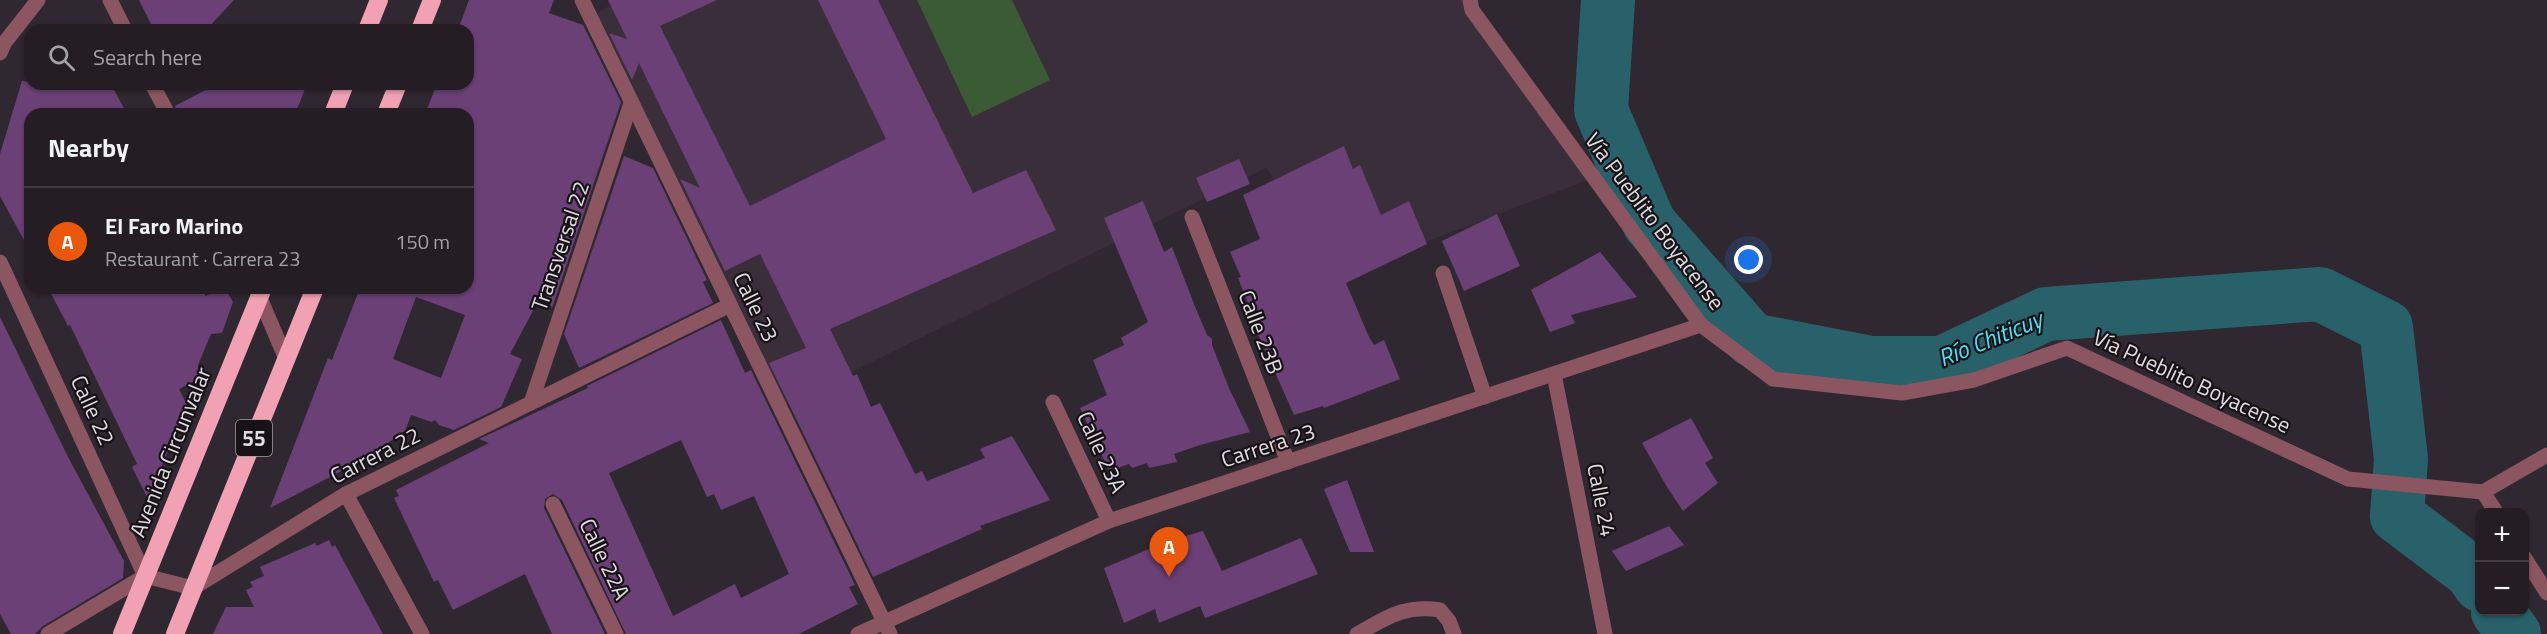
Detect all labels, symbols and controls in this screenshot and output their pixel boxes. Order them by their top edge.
search box [24,24,474,90]
text: Search here [93,40,202,74]
icon: search [45,41,78,74]
street label: Vía Pueblito Boyacense [1577,125,1733,317]
text: Nearby [48,128,129,167]
street label: Transversal 22 [522,177,598,315]
text: El Faro Marino [105,209,243,243]
text: A [61,226,74,257]
text: 150 m [395,226,450,257]
text: Restaurant · Carrera 23 [105,243,300,274]
your location [1734,245,1763,274]
street label: Calle 23 [725,266,787,348]
street label: Calle 23B [1229,285,1293,379]
water label: Río Chiticuy [1932,300,2051,375]
street label: Vía Pueblito Boyacense [2087,320,2297,442]
street label: Avenida Circunvalar [120,362,220,542]
street label: Calle 22 [62,369,124,451]
street label: Calle 23A [1068,405,1136,499]
street label: Carrera 23 [1217,414,1319,476]
street label: Carrera 22 [324,418,426,492]
road number: 55 [236,420,272,456]
street label: Calle 24 [1578,461,1626,539]
map controls [2475,508,2529,616]
button: + [2475,508,2529,562]
street label: Calle 22A [571,513,639,605]
pin: A [1150,528,1188,577]
button: − [2475,562,2529,616]

